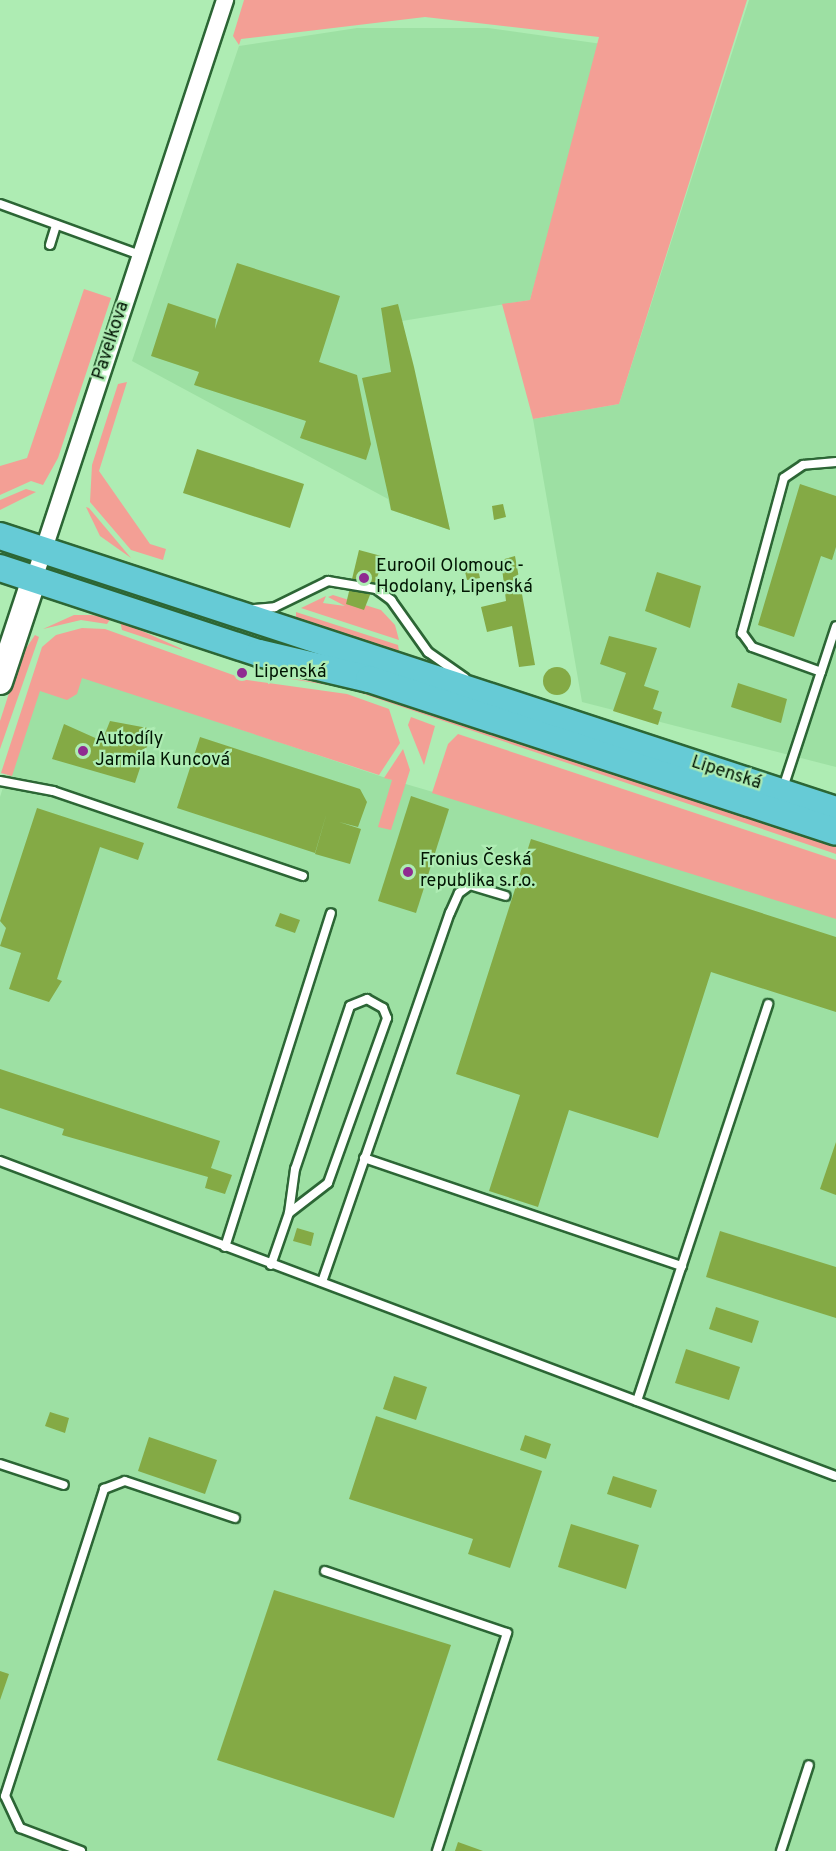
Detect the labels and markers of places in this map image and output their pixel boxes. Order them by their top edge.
place label: EuroOil Olomouc - Hodolany, Lipenská [376,557,533,600]
marker: EuroOil Olomouc - Hodolany, Lipenská [357,571,371,585]
place label: Lipenská [254,662,327,684]
marker: Lipenská [235,666,249,680]
place label: Autodíly Jarmila Kuncová [95,730,230,772]
marker: Autodíly Jarmila Kuncová [76,744,90,758]
place label: Fronius Česká republika s.r.o. [420,851,535,894]
marker: Fronius Česká republika s.r.o. [401,865,415,879]

